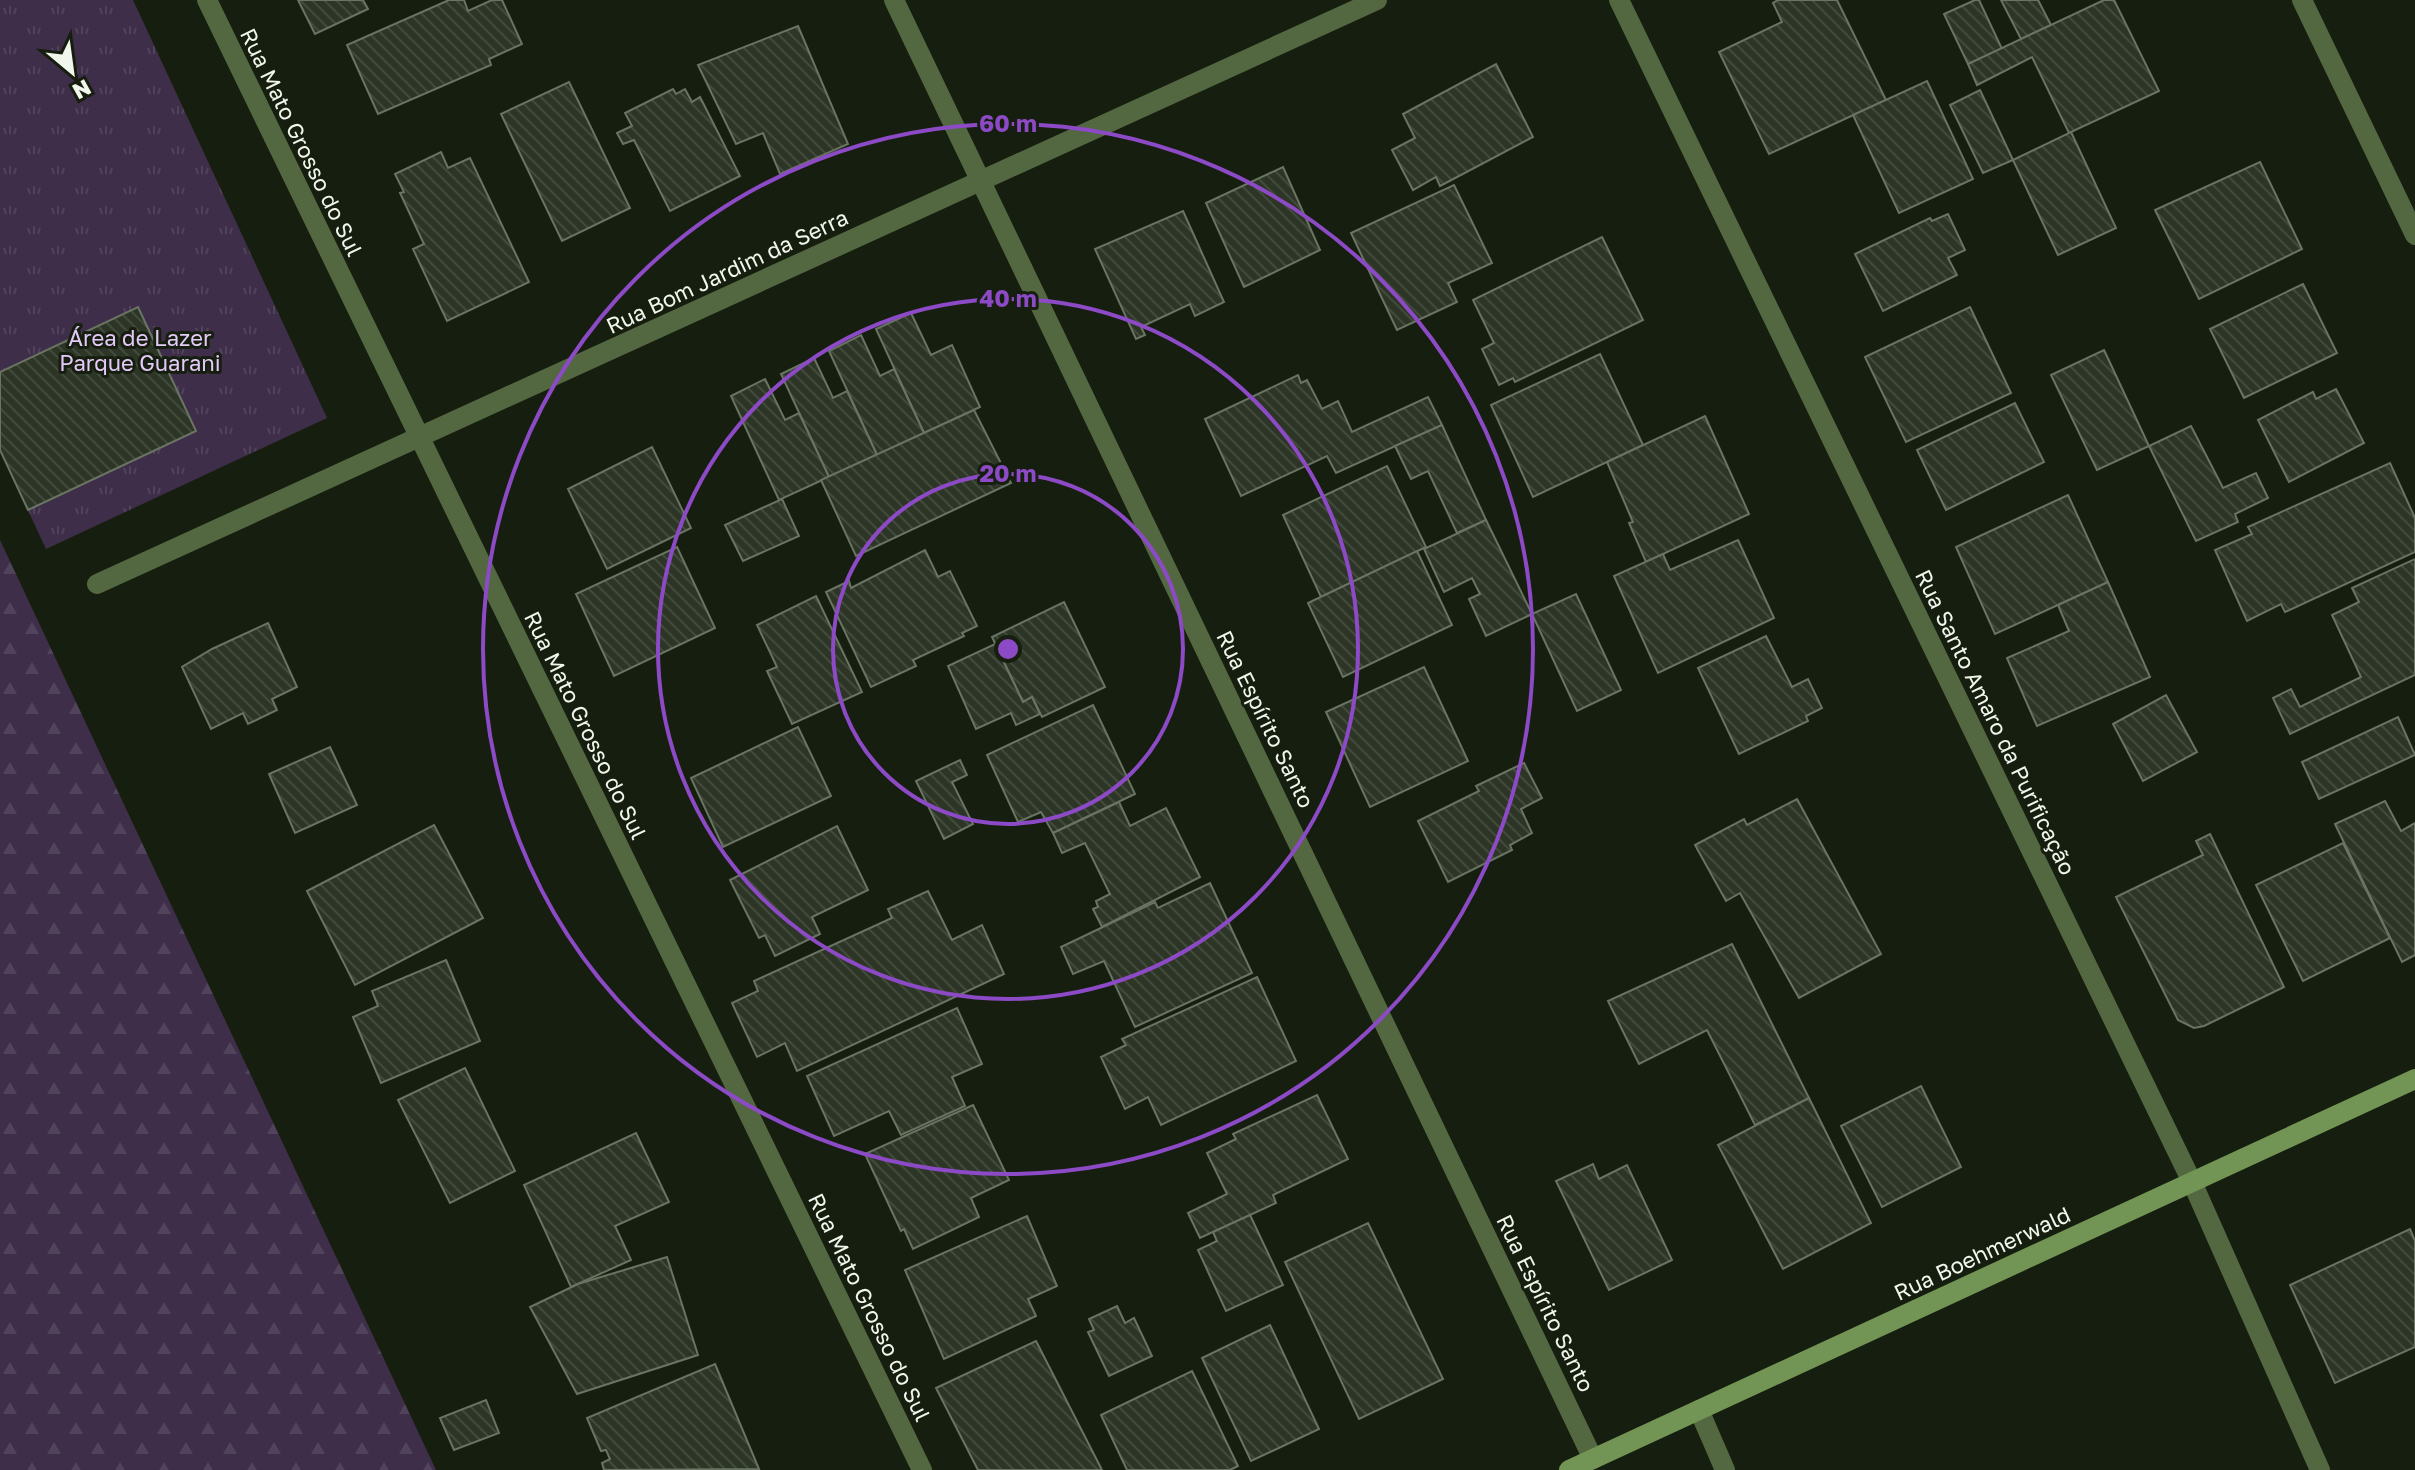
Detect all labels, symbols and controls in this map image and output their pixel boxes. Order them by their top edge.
street label: Rua Mato Grosso do Sul [235,24,369,260]
north arrow [32,32,112,112]
text: N [68,74,96,106]
text: 60 m [979,108,1037,137]
street label: Rua Bom Jardim da Serra [602,203,852,339]
text: 40 m [979,283,1037,312]
park label: Área de Lazer Parque Guarani [59,324,221,376]
text: 20 m [979,458,1037,487]
street label: Rua Santo Amaro da Purificação [1910,565,2082,879]
street label: Rua Mato Grosso do Sul [519,607,653,843]
street label: Rua Espírito Santo [1211,626,1321,812]
centre of rings [994,635,1022,663]
street label: Rua Mato Grosso do Sul [803,1189,937,1425]
street label: Rua Boehmerwald [1890,1200,2074,1306]
street label: Rua Espírito Santo [1491,1210,1601,1396]

